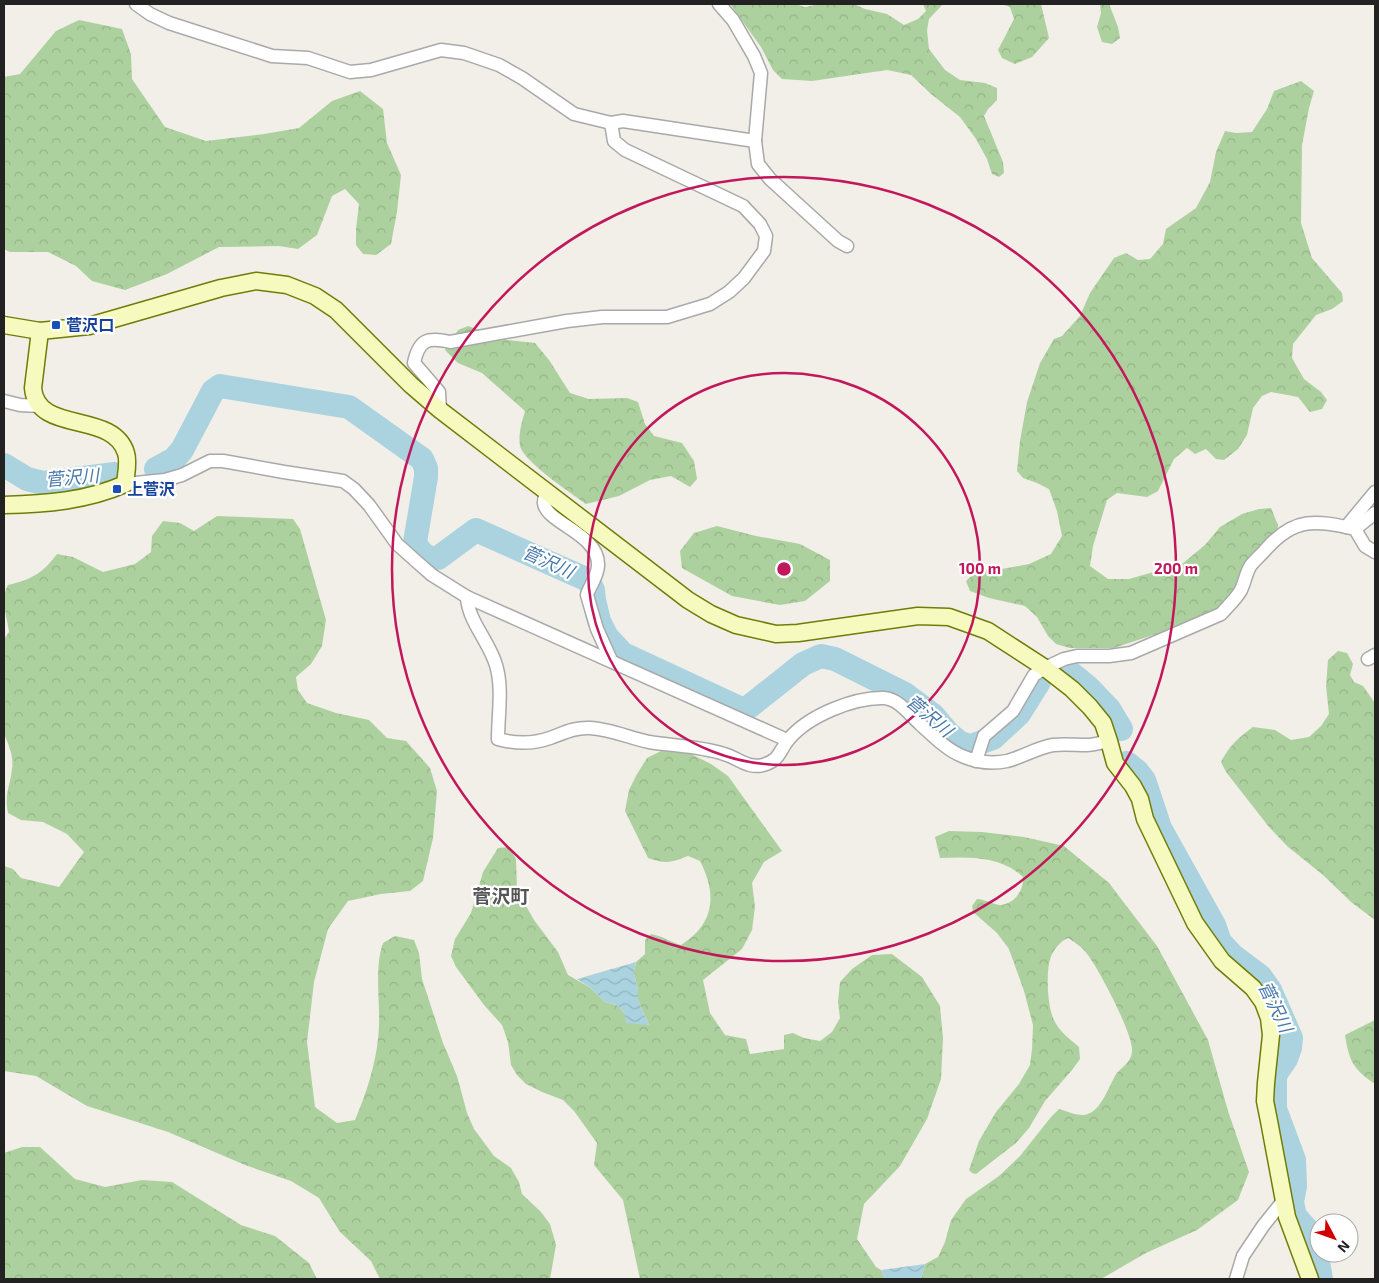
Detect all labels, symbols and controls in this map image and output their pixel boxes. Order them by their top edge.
place label: 菅沢口 [66,315,114,334]
marker: 菅沢口 [50,319,62,331]
water label: 菅沢川 [44,464,102,490]
place label: 上菅沢 [127,479,175,498]
marker: 上菅沢 [111,483,123,495]
water label: 菅沢川 [519,540,579,583]
text: 100 m [959,559,1001,577]
text: 200 m [1154,559,1198,577]
centre of rings [775,560,793,578]
water label: 菅沢川 [902,689,959,742]
district label: 菅沢町 [472,884,530,907]
water label: 菅沢川 [1254,977,1298,1037]
north arrow [1309,1213,1359,1263]
text: N [1334,1237,1354,1256]

